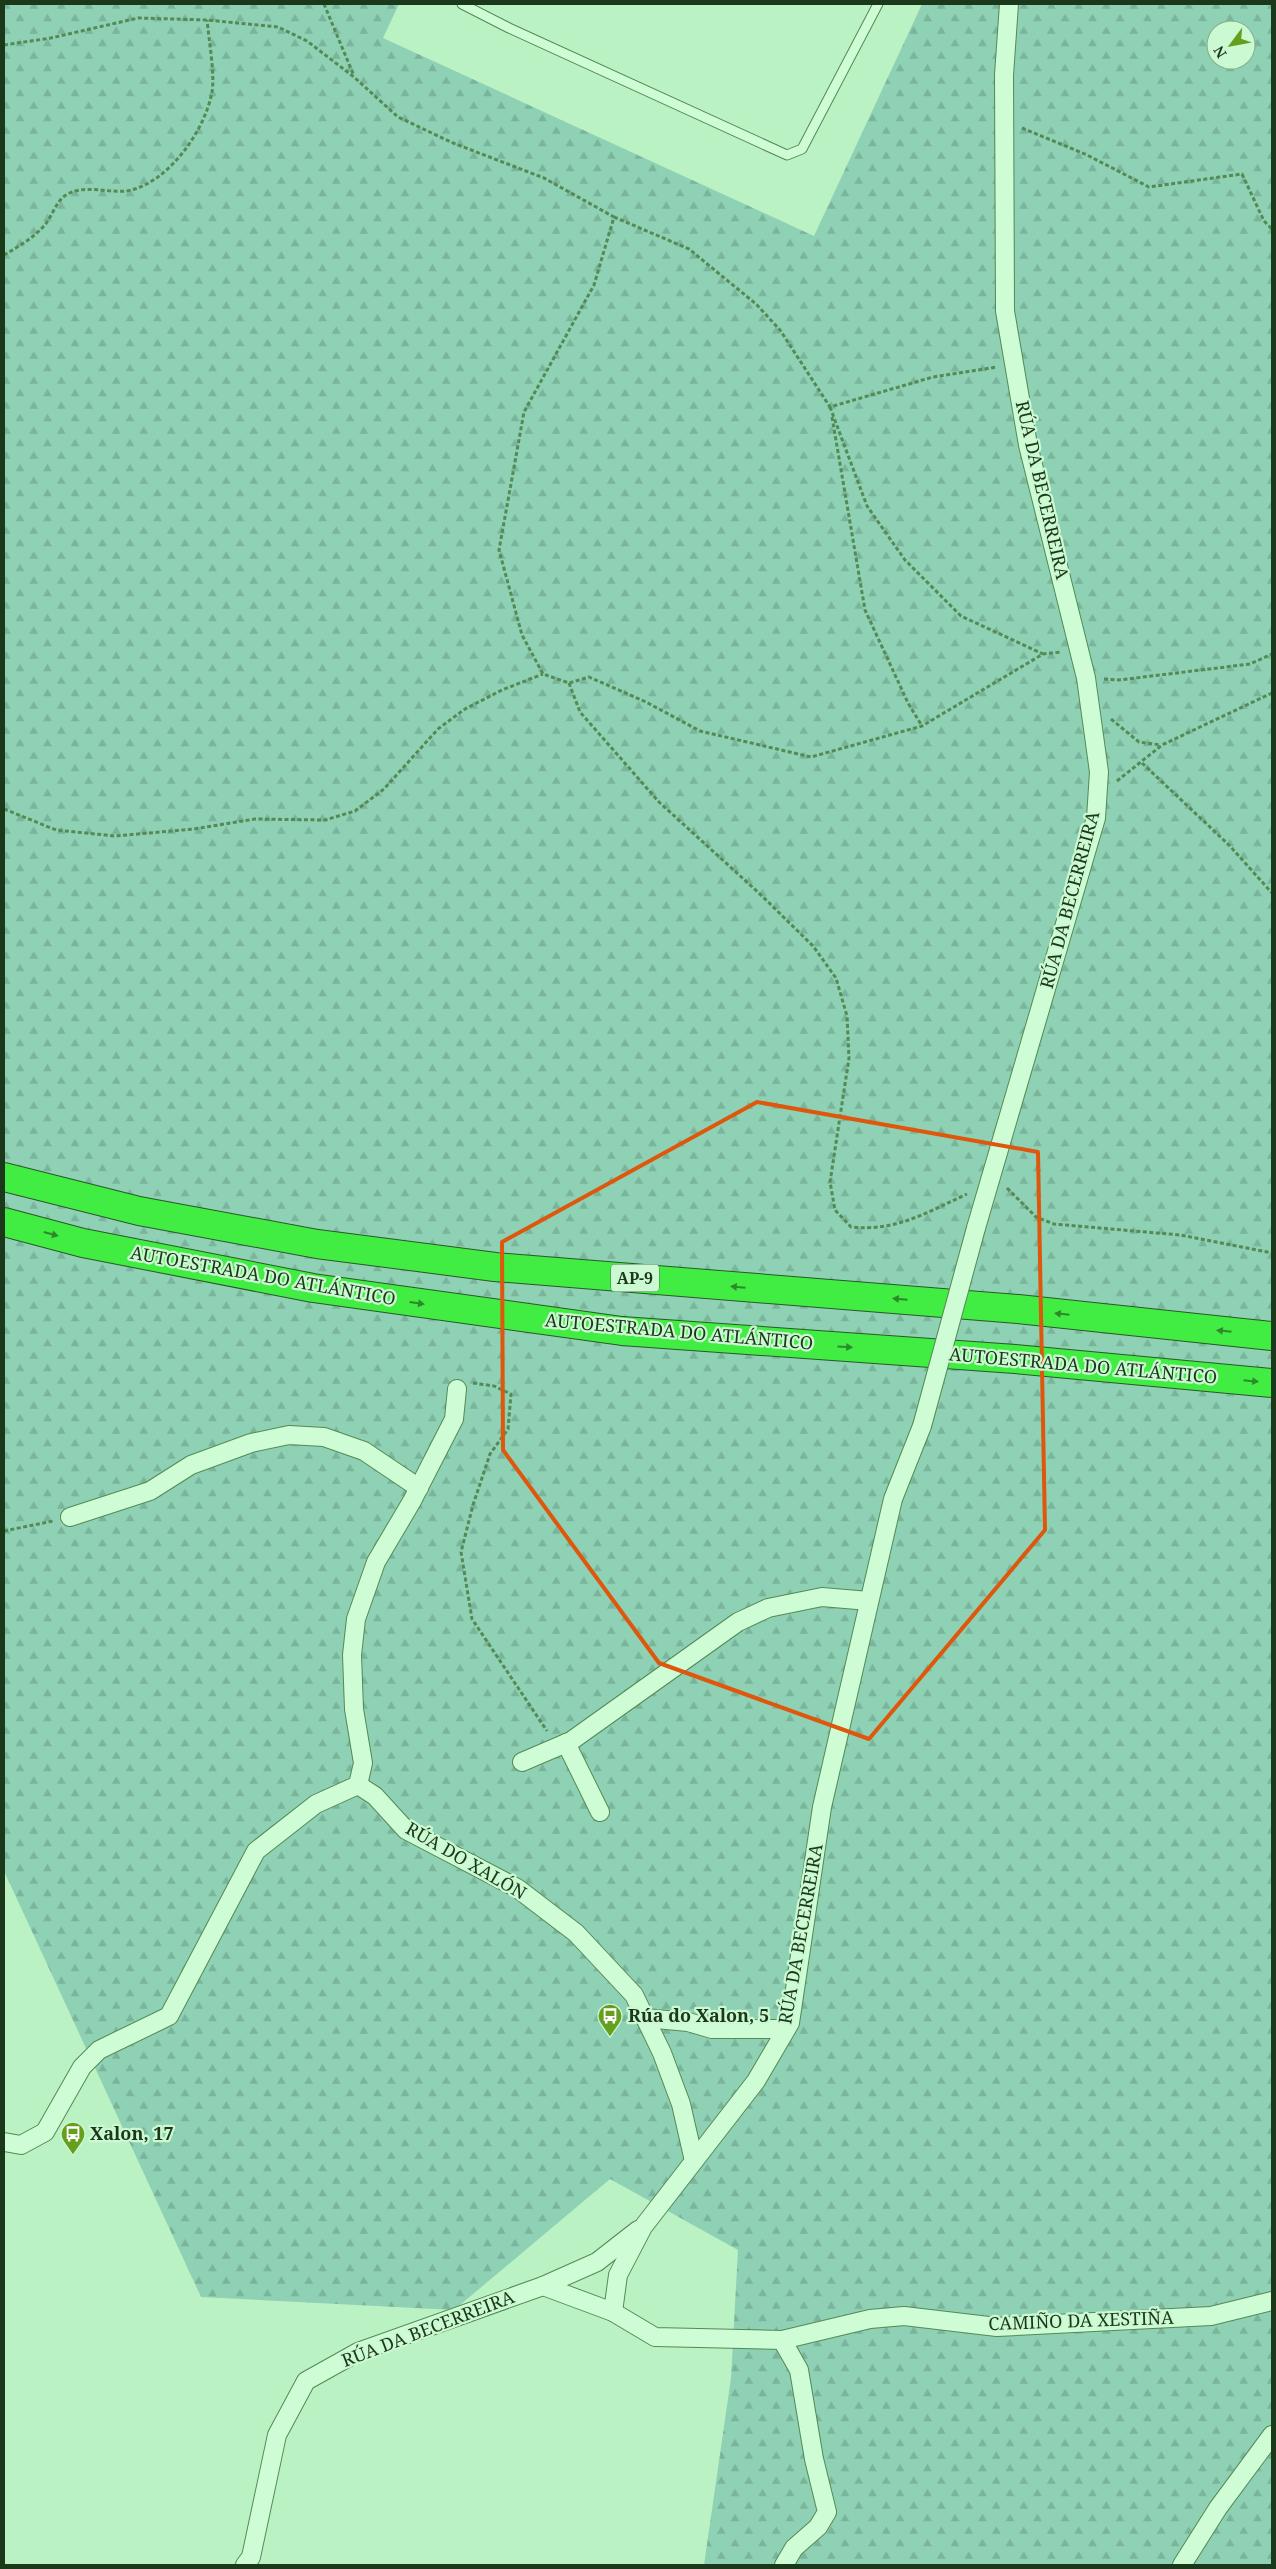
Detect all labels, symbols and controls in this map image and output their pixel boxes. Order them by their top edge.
north arrow [1206,20,1256,70]
text: N [1209,42,1231,62]
street label: RÚA DA BECERREIRA [1011,398,1075,582]
street label: RÚA DA BECERREIRA [1034,808,1104,991]
one-way arrow [43,1231,58,1239]
street label: AUTOESTRADA DO ATLÁNTICO [129,1240,398,1310]
road number: AP-9 [611,1264,659,1292]
one-way arrow [730,1282,746,1290]
one-way arrow [892,1295,908,1303]
one-way arrow [409,1299,425,1307]
street label: AUTOESTRADA DO ATLÁNTICO [544,1307,814,1355]
one-way arrow [1054,1309,1070,1317]
one-way arrow [1215,1327,1231,1335]
street label: AUTOESTRADA DO ATLÁNTICO [948,1341,1218,1389]
one-way arrow [838,1343,854,1351]
one-way arrow [1244,1377,1260,1385]
street label: RÚA DO XALÓN [402,1816,531,1905]
street label: RÚA DA BECERREIRA [772,1841,828,2026]
bus stop icon: Rúa do Xalon, 5 [597,2003,623,2037]
place label: Rúa do Xalon, 5 [628,2003,769,2027]
bus stop icon: Xalon, 17 [60,2121,86,2155]
place label: Xalon, 17 [90,2121,174,2145]
street label: RÚA DA BECERREIRA [338,2284,518,2372]
street label: CAMIÑO DA XESTIÑA [988,2305,1174,2335]

